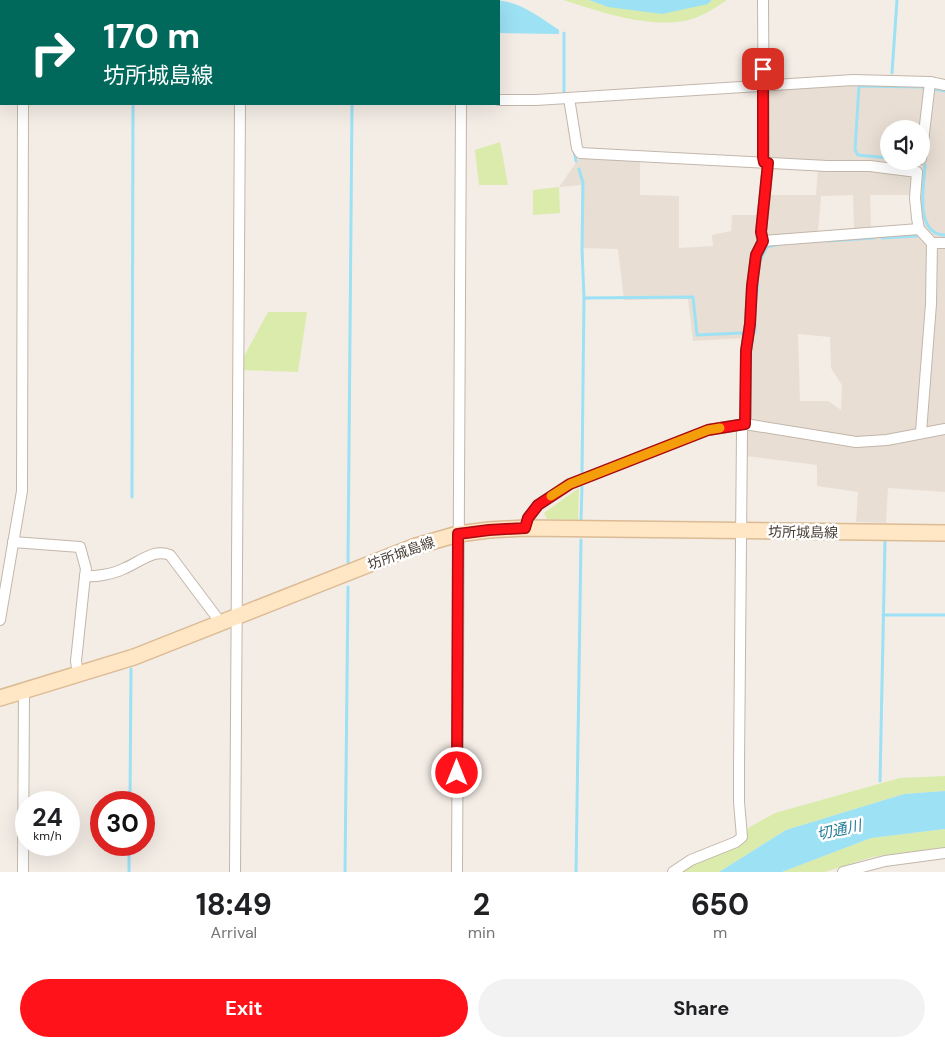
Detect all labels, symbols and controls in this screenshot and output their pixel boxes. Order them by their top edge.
text: 170 m [103,13,200,59]
icon: right [20,20,85,85]
pin [742,48,784,90]
icon: arrive [749,55,777,83]
text: 坊所城島線 [103,61,213,90]
map controls [880,120,930,170]
button: sound [880,120,930,170]
street label: 坊所城島線 [768,522,838,542]
street label: 坊所城島線 [365,533,437,573]
position arrow [430,746,482,798]
speed limit sign: 30 [90,791,155,856]
text: 24 [32,801,63,834]
water label: 切通川 [815,815,865,844]
text: km/h [33,828,62,844]
text: 18:49 [196,885,272,924]
text: 2 [473,885,490,924]
text: 650 [691,885,749,924]
text: Arrival [211,922,257,943]
text: min [468,922,495,943]
text: m [713,922,727,943]
button: Exit [20,979,468,1037]
button: Share [478,979,925,1037]

